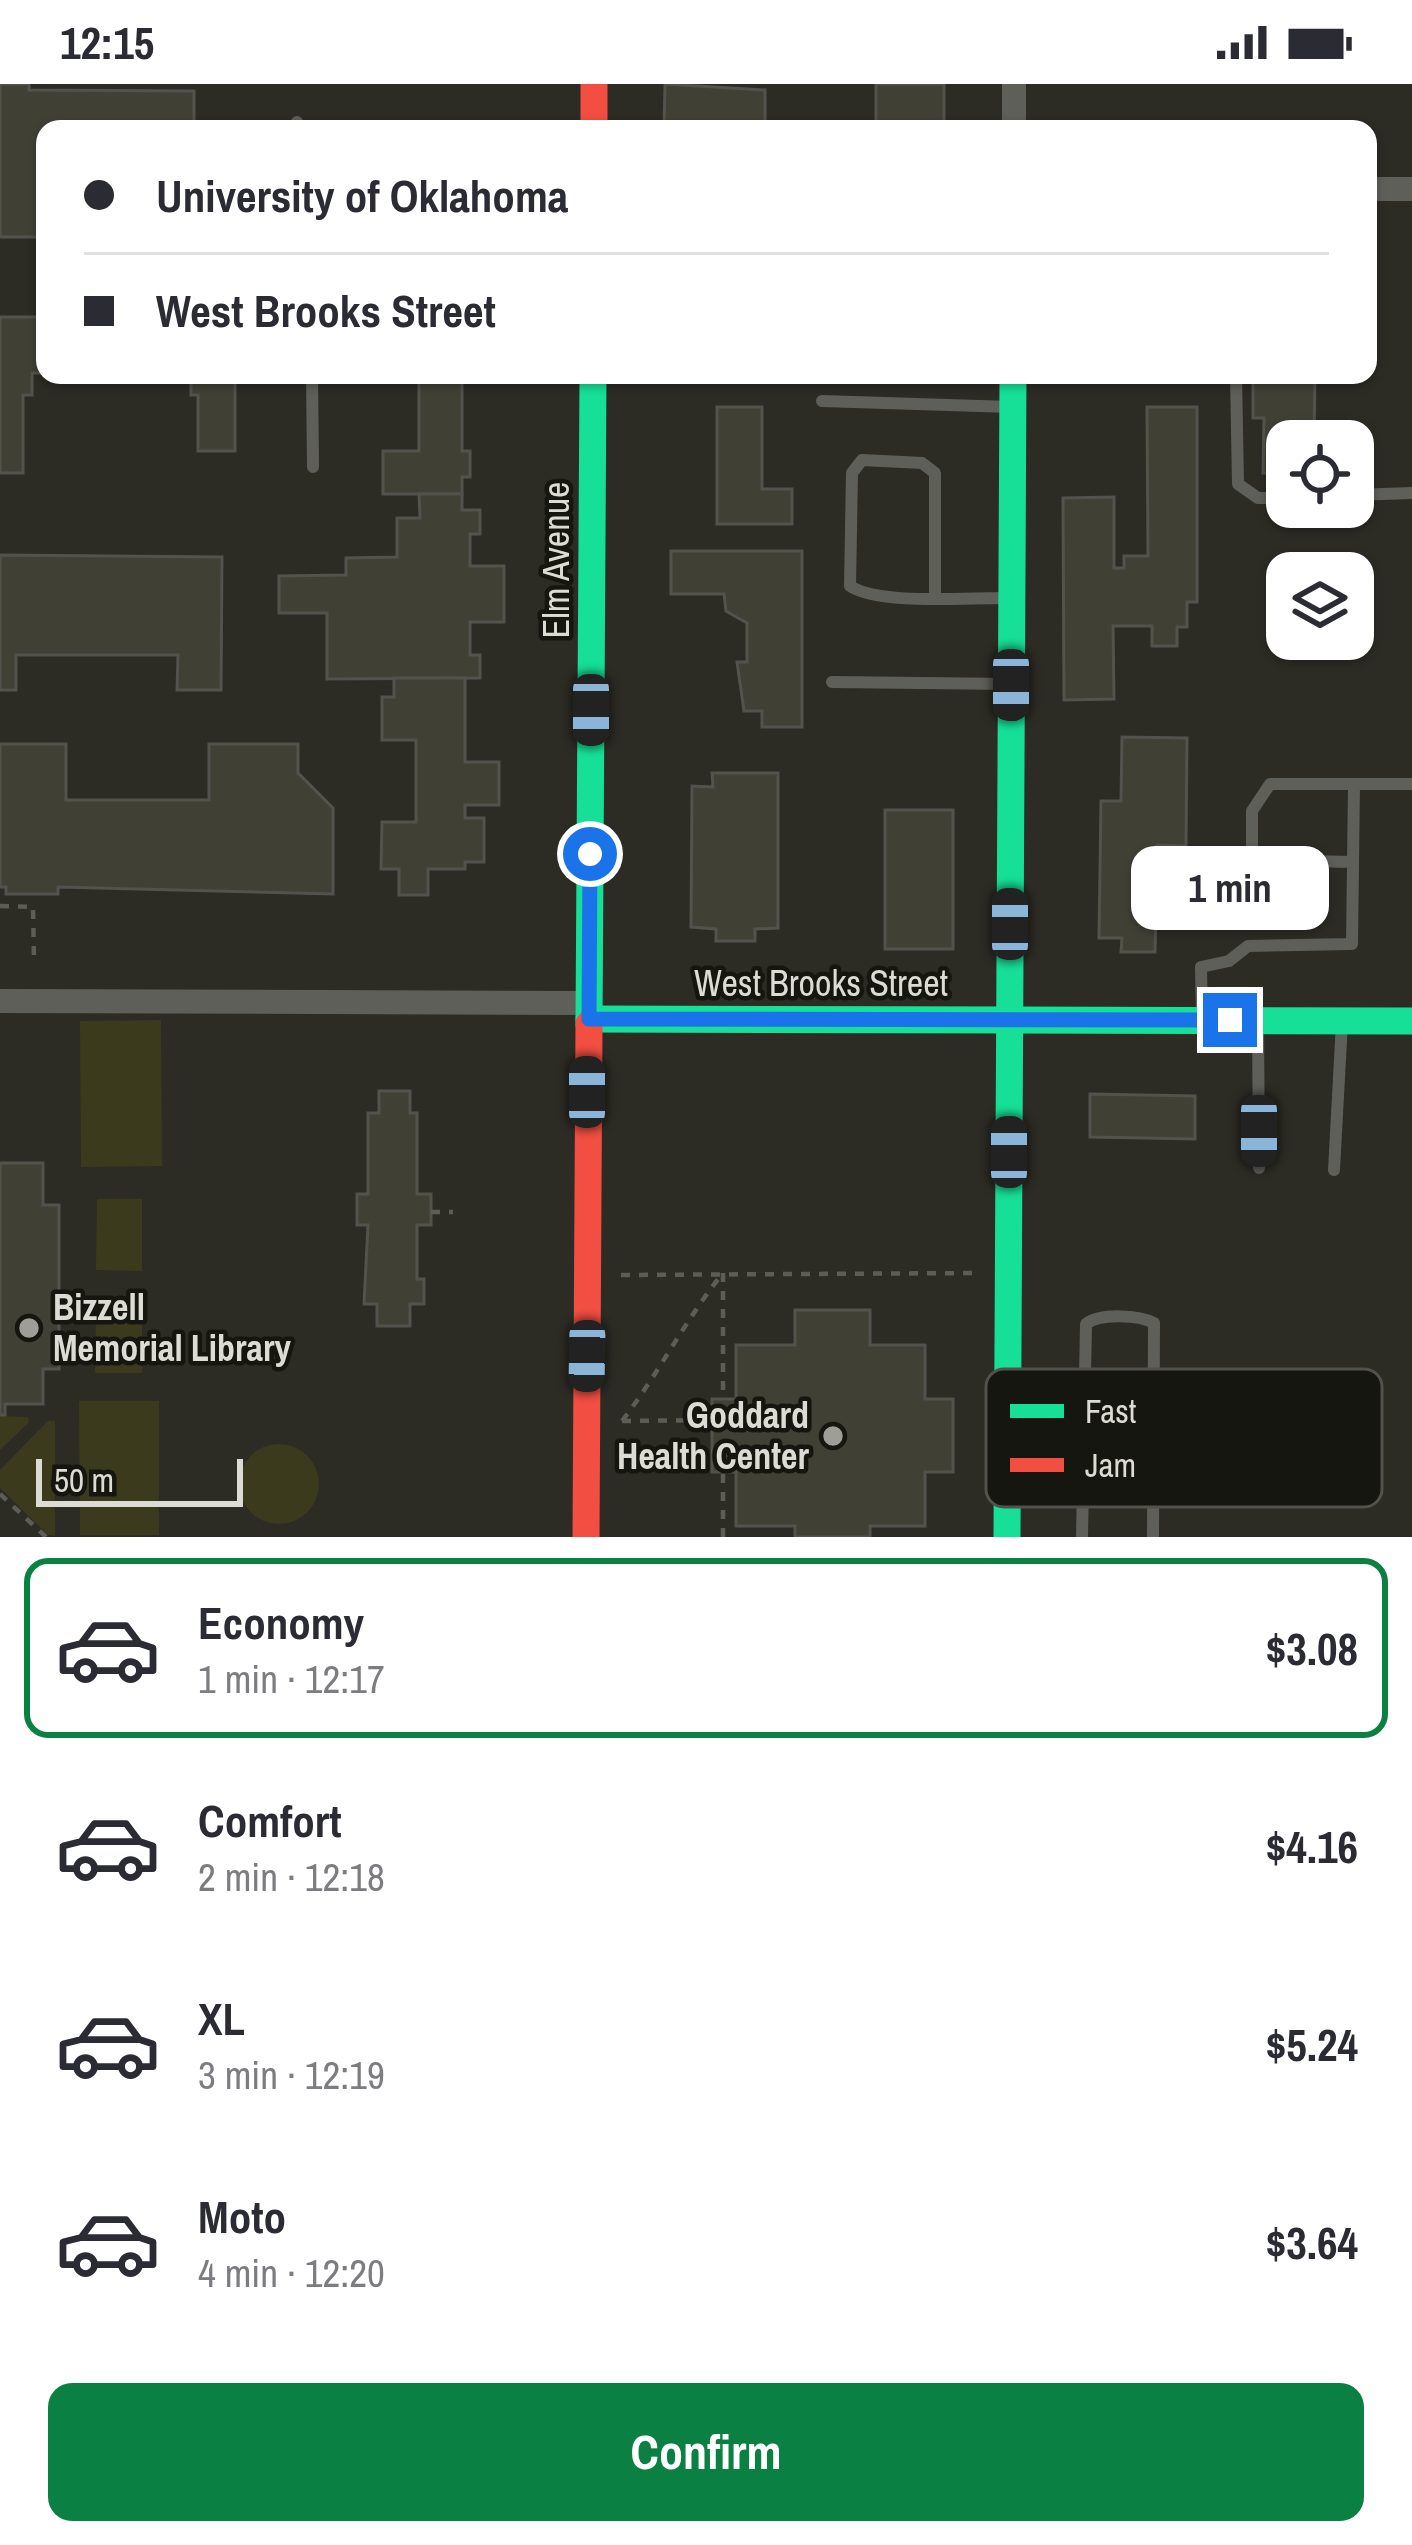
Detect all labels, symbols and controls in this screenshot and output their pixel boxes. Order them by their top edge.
text: 12:15 [60,12,154,73]
text: University of Oklahoma [156,165,568,226]
text: West Brooks Street [156,280,496,341]
map controls [1266,420,1374,660]
button: locate [1266,420,1374,528]
street label: Elm Avenue [532,481,580,639]
button: layers [1266,552,1374,660]
car [993,649,1029,721]
car [573,674,609,746]
route start [563,827,617,881]
callout: 1 min [1131,846,1329,930]
text: 1 min [1188,862,1272,914]
car [992,888,1028,960]
street label: West Brooks Street [694,959,948,1007]
route end [1203,993,1257,1047]
car [569,1056,605,1128]
car [1241,1095,1277,1167]
car [991,1116,1027,1188]
place label: Bizzell Memorial Library [53,1283,291,1372]
marker: Bizzell Memorial Library [16,1315,42,1341]
car [568,1320,606,1392]
legend [986,1369,1382,1507]
text: Fast [1085,1389,1136,1433]
place label: Goddard Health Center [617,1391,810,1480]
marker: Goddard Health Center [820,1423,846,1449]
text: Jam [1085,1443,1136,1487]
scale bar [36,1453,243,1506]
text: 50 m [54,1458,114,1502]
text: Economy [198,1592,364,1653]
icon: car [54,1594,162,1702]
text: $3.08 [1266,1618,1358,1679]
text: 1 min · 12:17 [198,1653,385,1705]
text: Comfort [198,1790,341,1851]
icon: car [54,1792,162,1900]
text: $4.16 [1266,1816,1358,1877]
text: 2 min · 12:18 [198,1851,385,1903]
text: XL [198,1988,245,2049]
icon: car [54,1990,162,2098]
text: $5.24 [1266,2014,1358,2075]
text: 3 min · 12:19 [198,2049,385,2101]
text: Moto [198,2186,286,2247]
icon: car [54,2188,162,2296]
text: $3.64 [1266,2212,1358,2273]
text: 4 min · 12:20 [198,2247,385,2299]
button: Confirm [48,2383,1364,2521]

